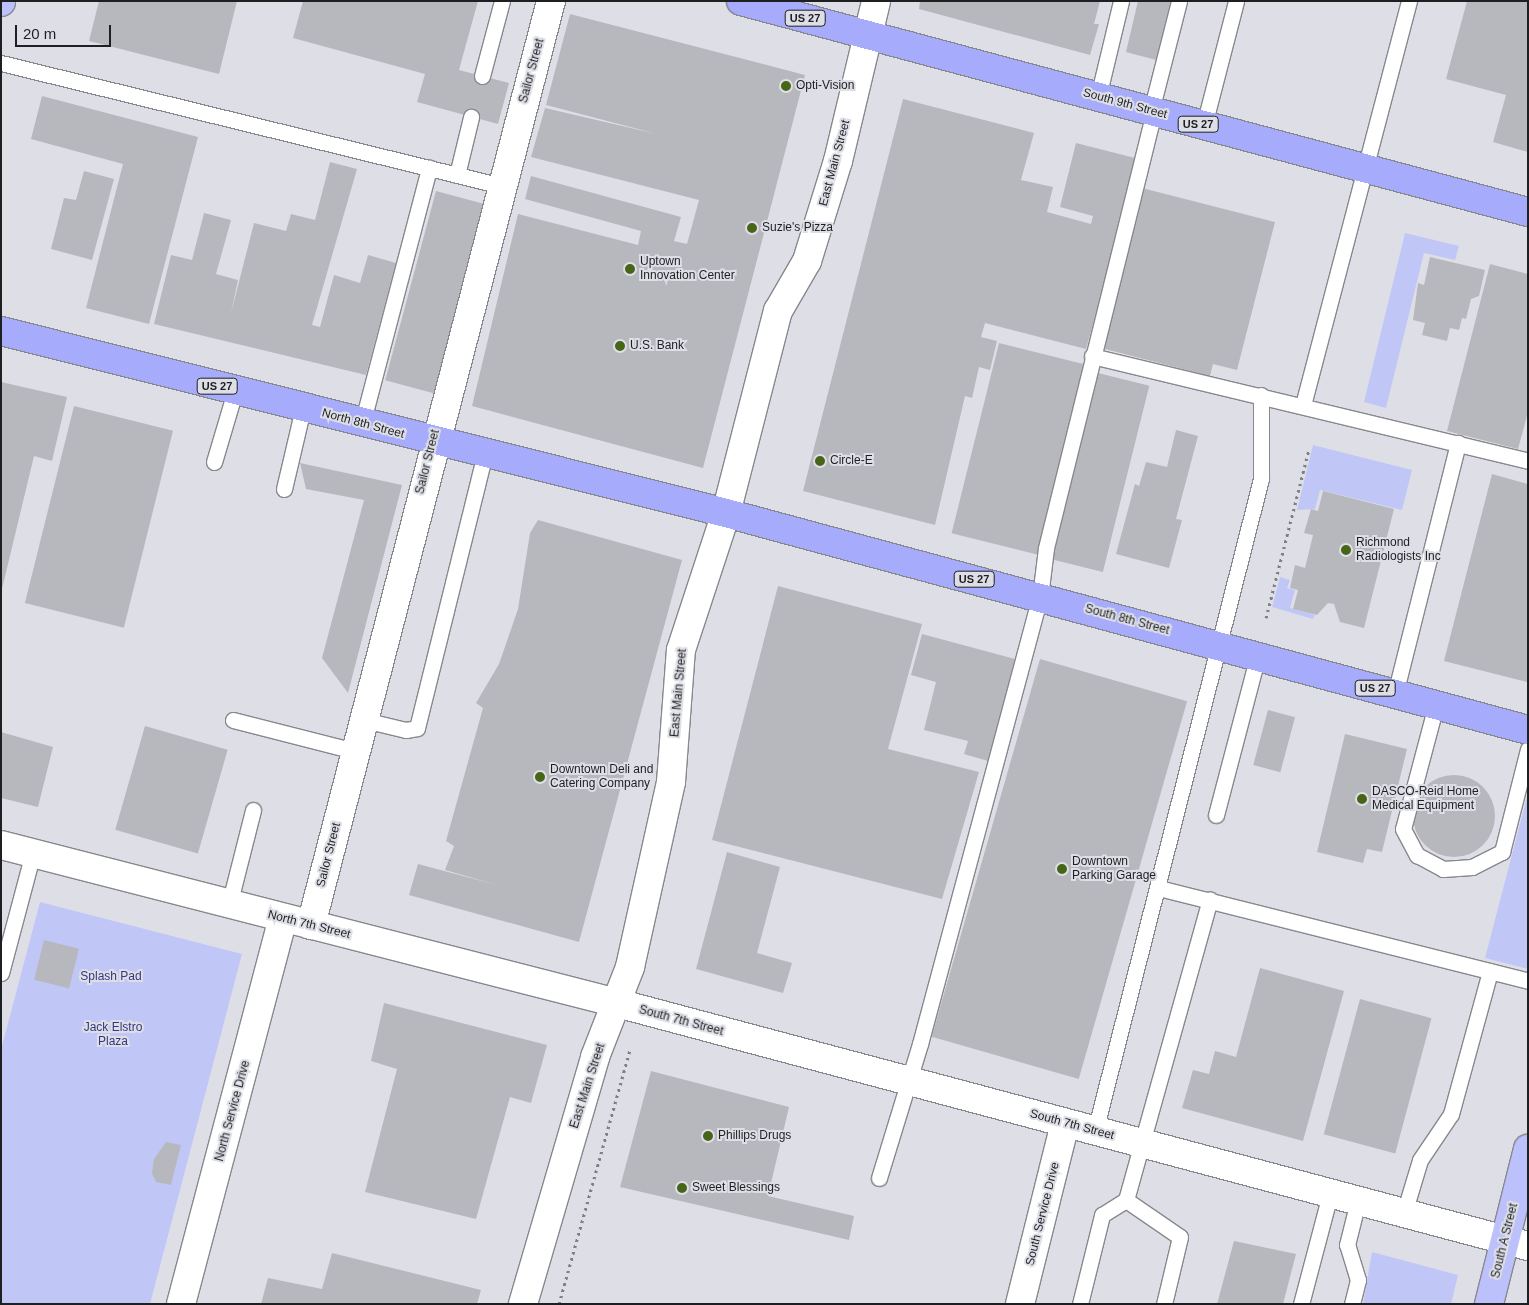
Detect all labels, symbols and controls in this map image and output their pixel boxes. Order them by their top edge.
road number: US 27 [784,10,826,27]
scale bar [18,15,114,47]
text: 20 m [23,25,56,42]
street label: Sailor Street [517,37,547,105]
place label: Opti-Vision [796,79,854,93]
marker: Opti-Vision [780,80,792,92]
street label: South 9th Street [1081,86,1169,122]
road number: US 27 [1177,116,1219,132]
street label: East Main Street [817,118,853,208]
place label: Suzie's Pizza [762,221,833,235]
marker: Suzie's Pizza [746,222,758,234]
place label: Uptown Innovation Center [640,255,735,283]
marker: Uptown Innovation Center [624,263,636,275]
place label: U.S. Bank [630,339,684,353]
marker: U.S. Bank [614,340,626,352]
road number: US 27 [196,378,238,394]
street label: North 8th Street [320,406,406,442]
street label: Sailor Street [413,428,443,496]
place label: Circle-E [830,454,873,468]
marker: Circle-E [814,455,826,467]
place label: Richmond Radiologists Inc [1356,536,1441,564]
marker: Richmond Radiologists Inc [1340,544,1352,556]
road number: US 27 [953,570,995,588]
street label: South 8th Street [1083,602,1171,638]
street label: East Main Street [668,648,690,738]
road number: US 27 [1354,680,1396,696]
place label: Downtown Deli and Catering Company [550,763,653,791]
marker: Downtown Deli and Catering Company [534,771,546,783]
place label: DASCO-Reid Home Medical Equipment [1372,785,1479,813]
marker: DASCO-Reid Home Medical Equipment [1356,793,1368,805]
street label: Sailor Street [314,821,344,889]
place label: Downtown Parking Garage [1072,855,1156,883]
marker: Downtown Parking Garage [1056,863,1068,875]
street label: North 7th Street [266,908,352,942]
park label: Splash Pad [80,970,142,984]
street label: South 7th Street [637,1003,725,1039]
park label: Jack Elstro Plaza [84,1021,142,1049]
street label: East Main Street [567,1042,609,1130]
street label: North Service Drive [213,1059,253,1163]
street label: South 7th Street [1028,1107,1116,1143]
place label: Phillips Drugs [718,1129,791,1143]
marker: Phillips Drugs [702,1130,714,1142]
street label: South Service Drive [1023,1161,1063,1267]
place label: Sweet Blessings [692,1181,780,1195]
marker: Sweet Blessings [676,1182,688,1194]
street label: South A Street [1489,1201,1521,1281]

